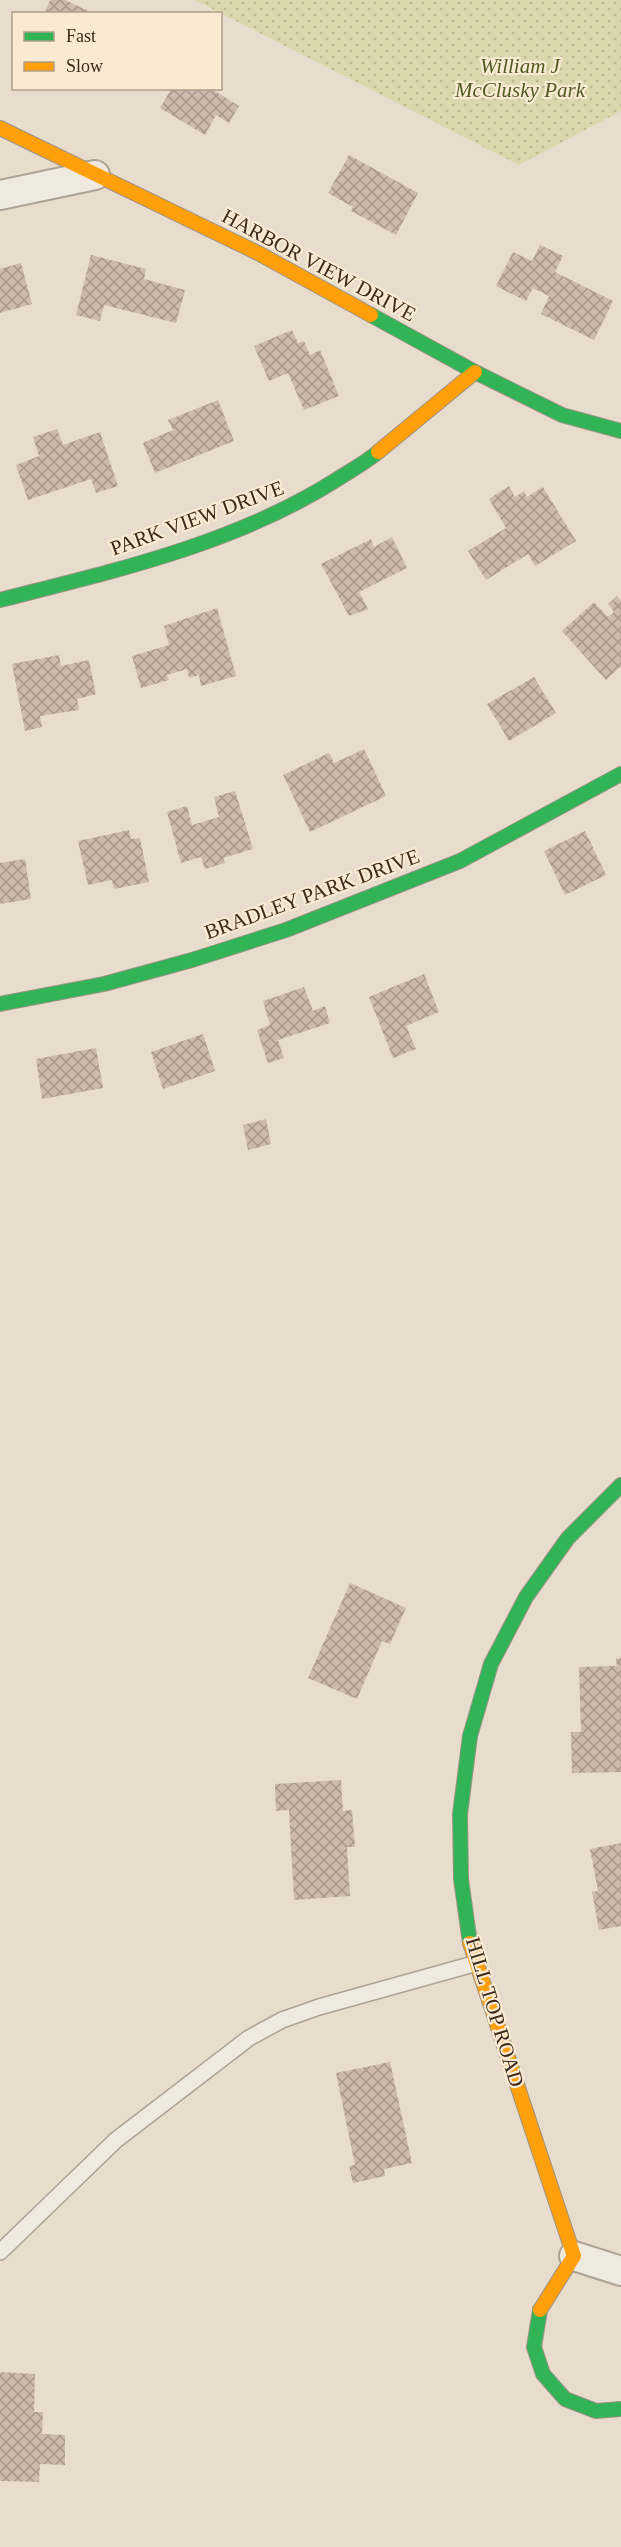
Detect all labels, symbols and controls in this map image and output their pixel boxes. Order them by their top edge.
legend [12,12,222,90]
text: Fast [66,26,96,46]
park label: William J McClusky Park [454,54,586,102]
text: Slow [66,56,103,76]
street label: HARBOR VIEW DRIVE [218,204,420,326]
street label: PARK VIEW DRIVE [107,475,287,561]
street label: BRADLEY PARK DRIVE [201,844,423,944]
street label: HILL TOP ROAD [461,1934,529,2090]

